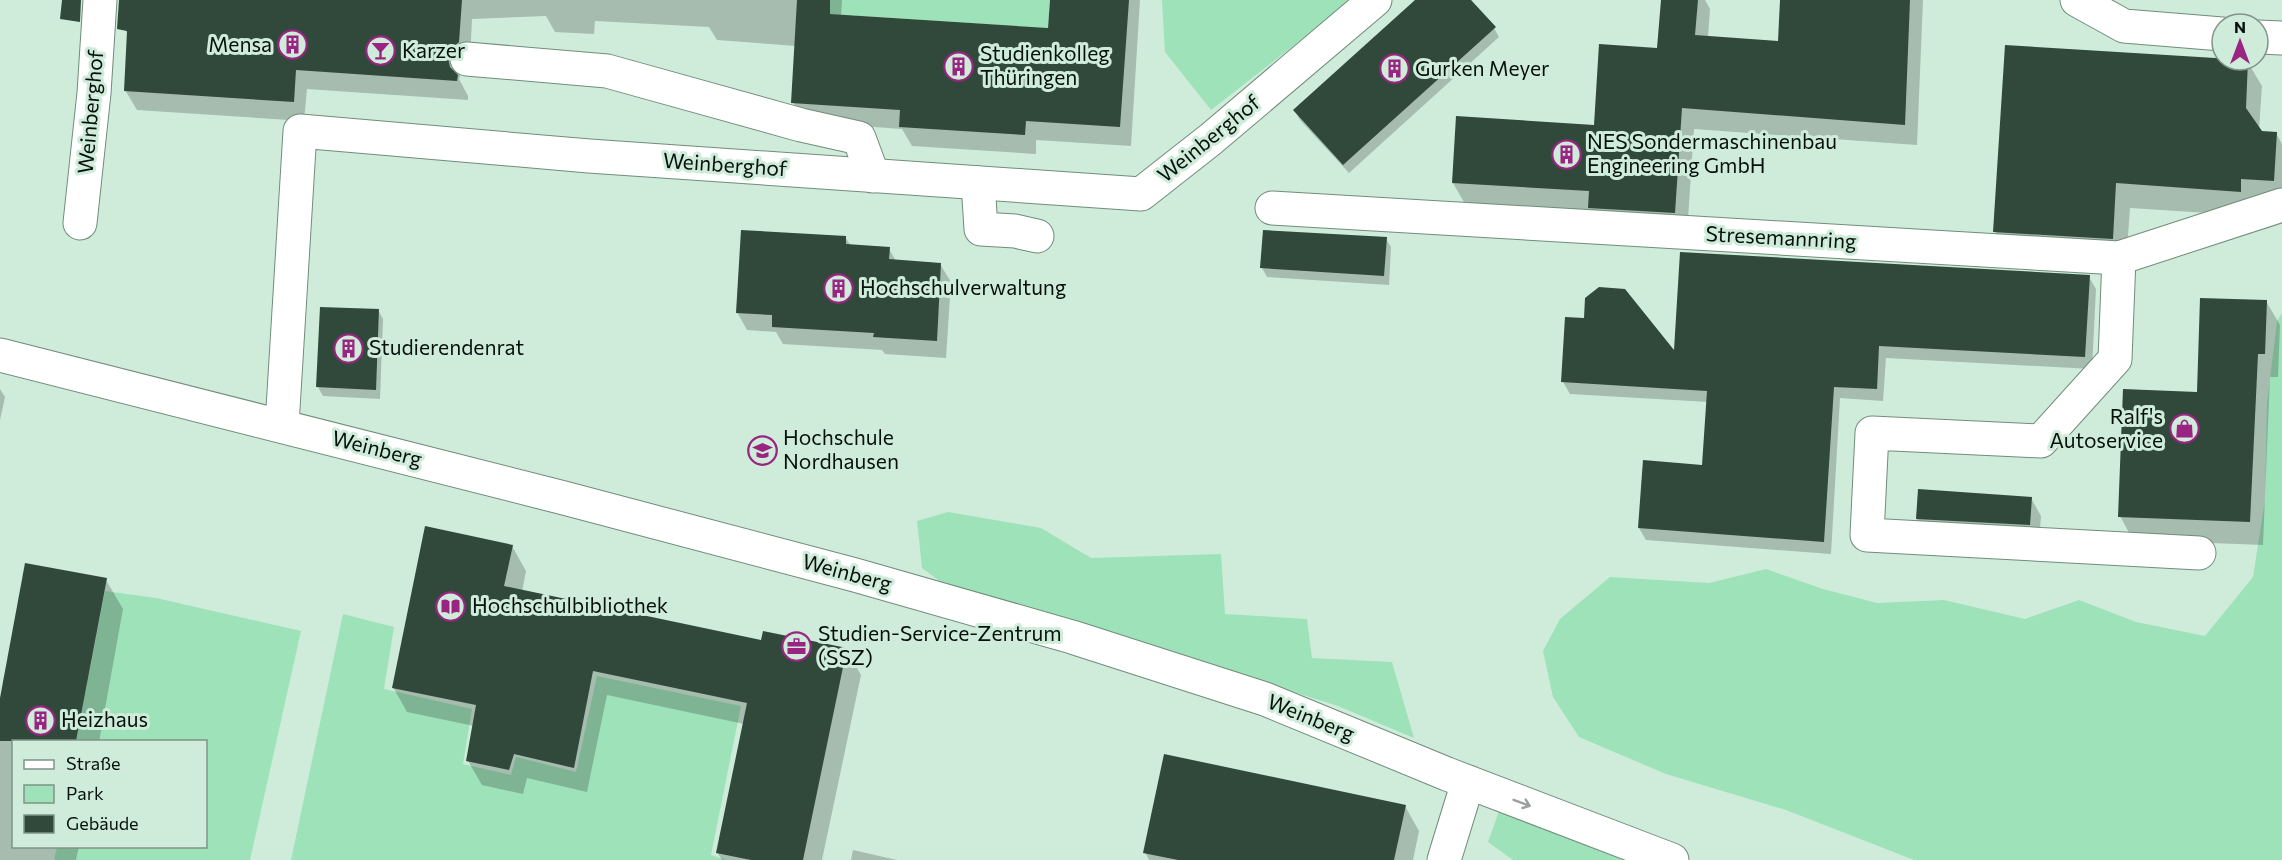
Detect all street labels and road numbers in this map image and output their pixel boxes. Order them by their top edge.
street label: Weinberghof [72,48,107,175]
street label: Weinberghof [1152,89,1265,187]
street label: Weinberghof [662,147,789,180]
street label: Stresemannring [1705,220,1857,253]
street label: Weinberg [330,424,425,471]
street label: Weinberg [800,548,895,595]
street label: Weinberg [1264,688,1359,745]

